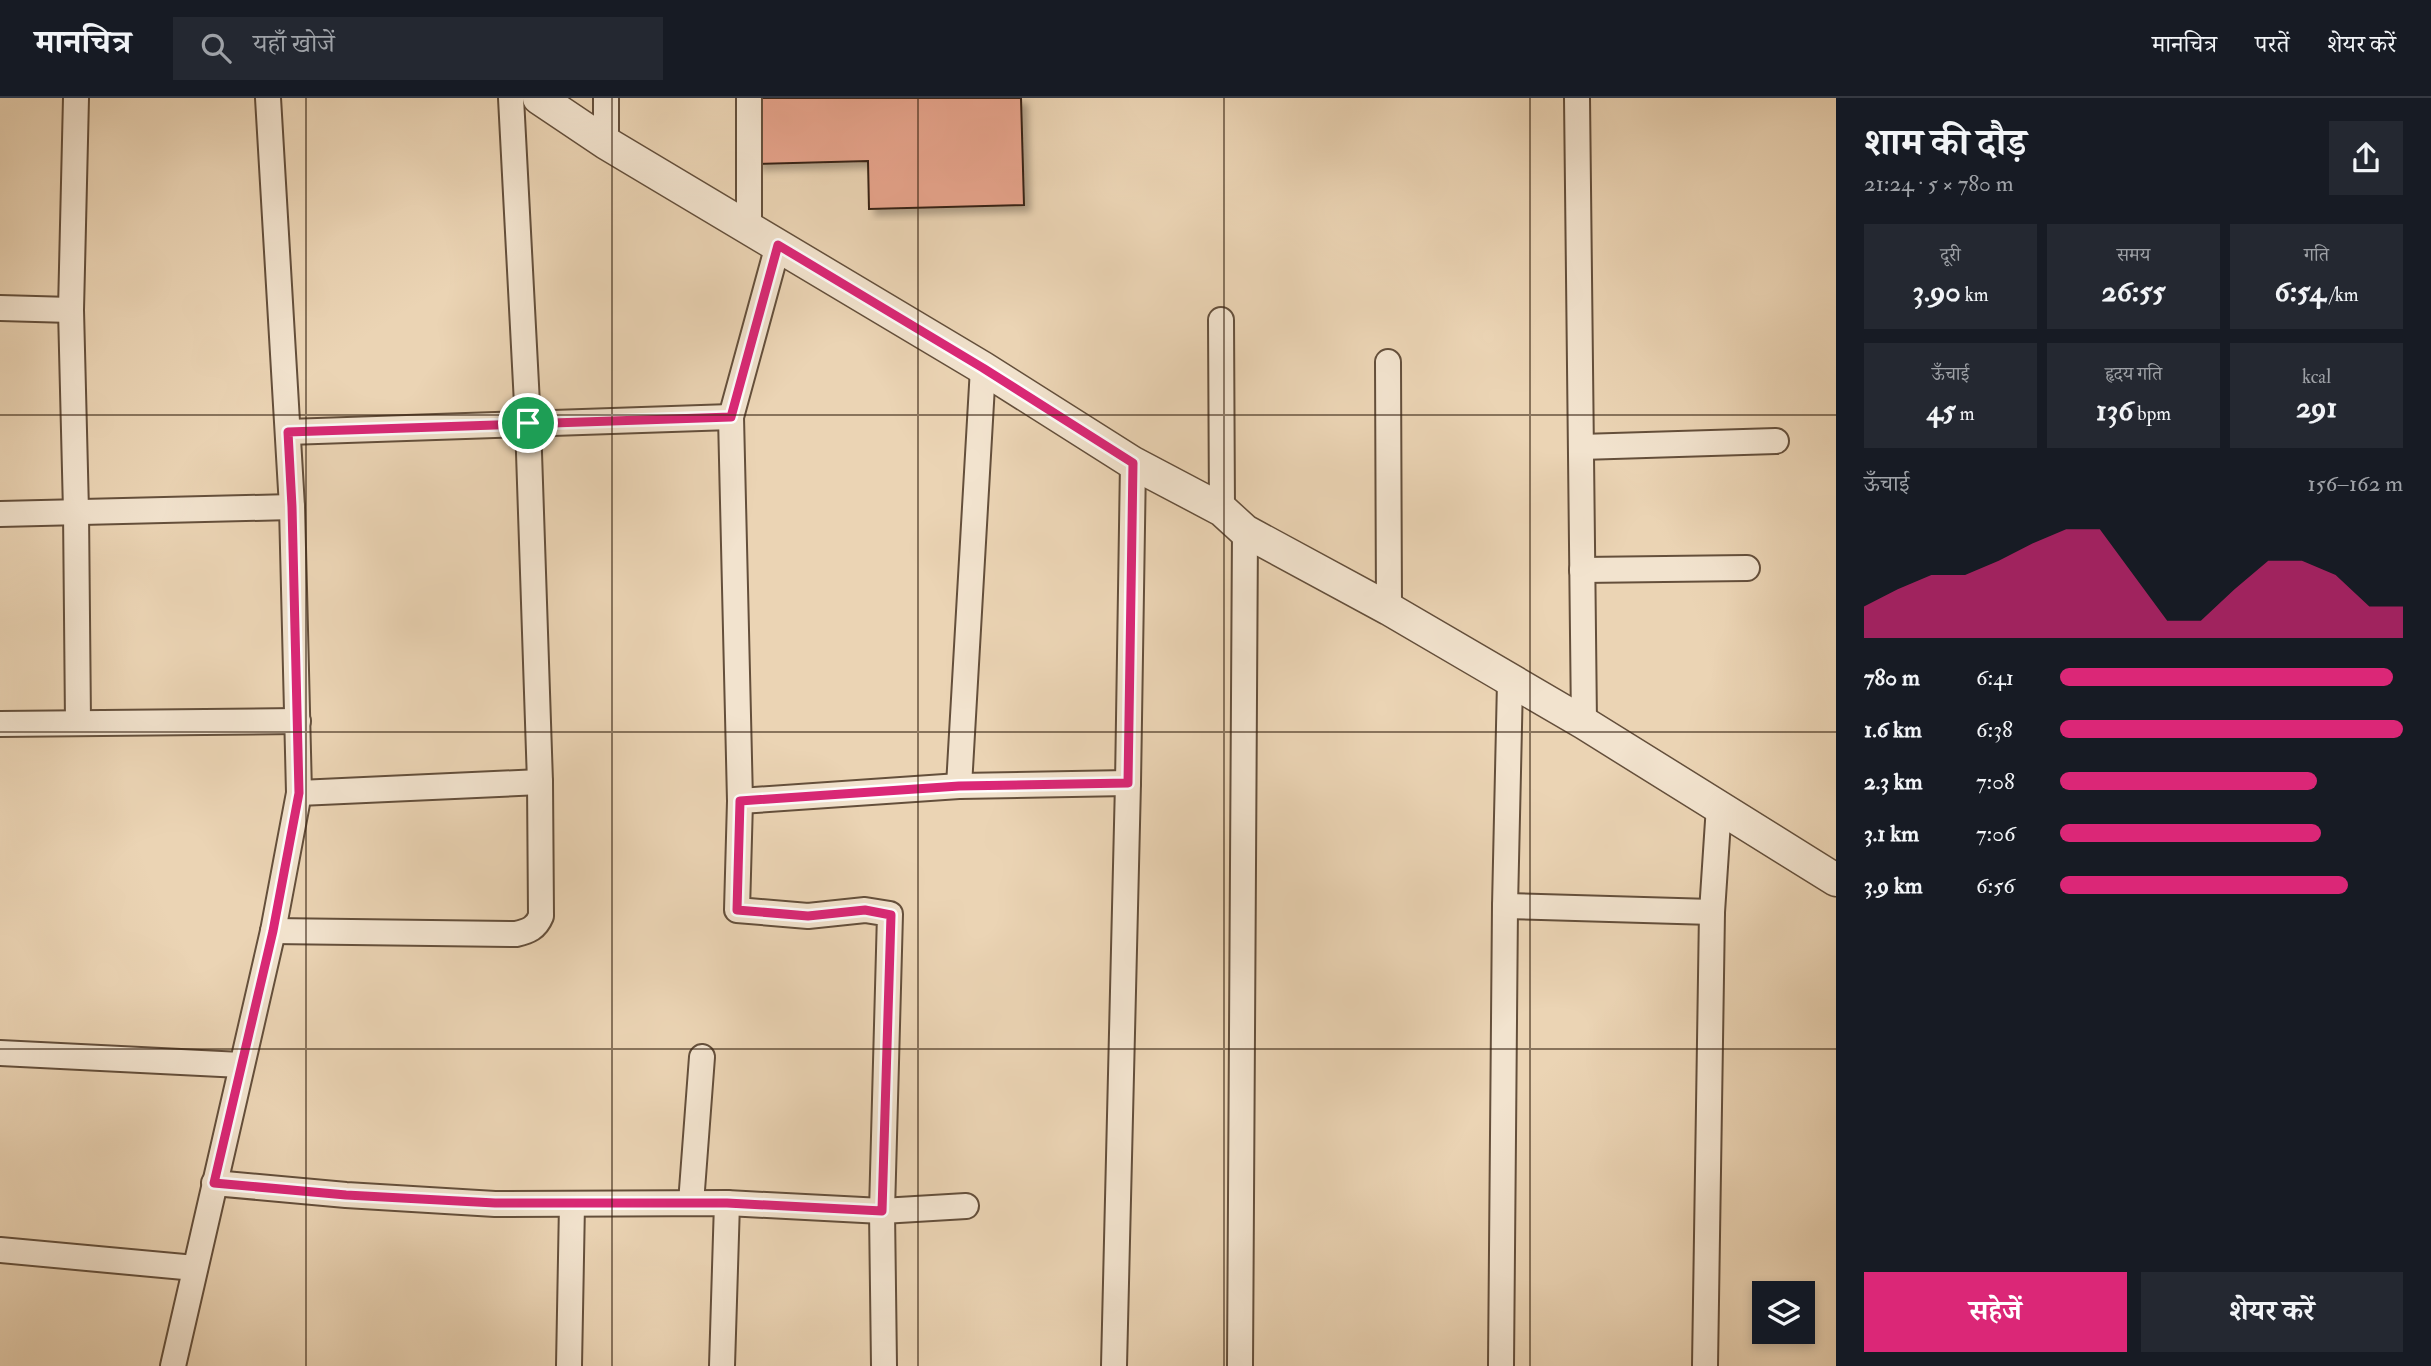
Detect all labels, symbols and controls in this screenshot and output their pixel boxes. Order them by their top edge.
search box [173,17,663,80]
text: मानचित्र [35,22,131,63]
text: यहाँ खोजें [253,28,335,60]
icon: search [197,29,235,67]
text: मानचित्र [2152,29,2217,60]
text: परतें [2255,29,2289,60]
text: शेयर करें [2327,29,2396,60]
text: शाम की दौड़ [1864,119,2026,167]
button: share [2329,121,2403,195]
text: 21:24 · 5 × 780 m [1864,169,2014,198]
text: दूरी [1940,243,1961,267]
text: समय [2117,243,2150,267]
text: गति [2304,243,2329,267]
text: 3.90 [1913,273,1961,310]
text: 26:55 [2101,273,2166,310]
text: 6:54 [2275,273,2326,310]
text: km [1961,283,1988,307]
text: /km [2326,283,2358,307]
text: ऊँचाई [1932,362,1969,386]
text: हृदय गति [2105,362,2162,386]
text: kcal [2302,365,2331,389]
text: 291 [2296,389,2337,426]
text: 45 [1926,392,1956,429]
text: 136 [2096,392,2133,429]
pin [498,393,558,453]
text: m [1956,402,1975,426]
text: bpm [2133,402,2171,426]
icon: arrive [509,404,547,442]
text: ऊँचाई [1864,469,1909,498]
text: 156–162 m [2308,469,2403,498]
text: 780 m [1864,663,1920,692]
text: 6:41 [1976,663,2014,692]
text: 1.6 km [1864,715,1922,744]
text: 6:38 [1976,715,2013,744]
text: 2.3 km [1864,767,1923,796]
text: 7:08 [1976,767,2015,796]
text: 3.1 km [1864,819,1919,848]
text: 7:06 [1976,819,2016,848]
text: 3.9 km [1864,871,1923,900]
text: 6:56 [1976,871,2015,900]
button: सहेजें [1864,1272,2127,1352]
button: शेयर करें [2141,1272,2403,1352]
map controls [1752,1281,1815,1344]
button: layers [1752,1281,1815,1344]

